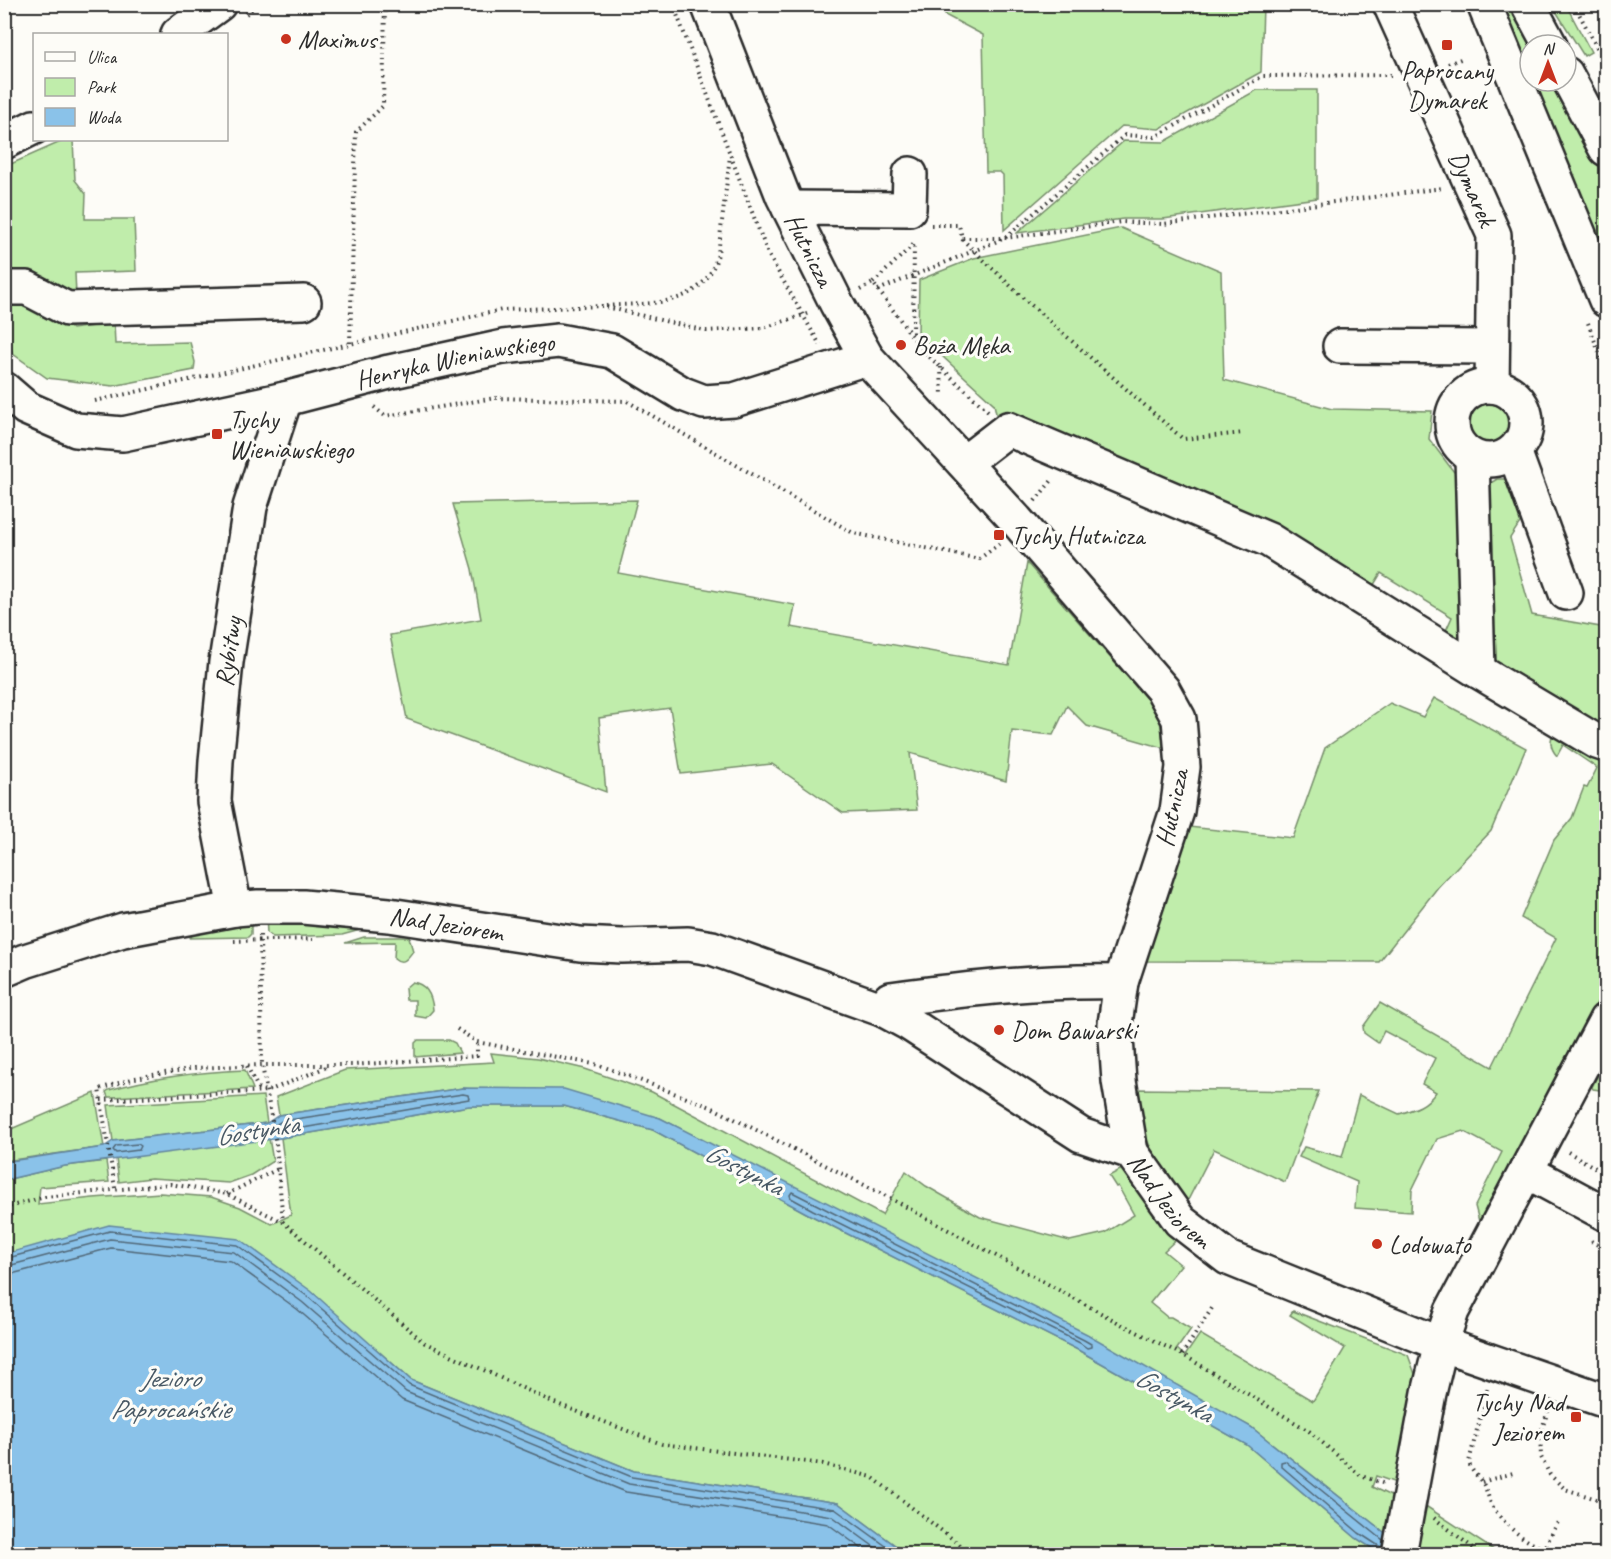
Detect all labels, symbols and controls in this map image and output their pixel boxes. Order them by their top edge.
place label: Maximus [298,23,378,56]
marker: Maximus [279,32,293,46]
legend [33,33,228,141]
north arrow [1518,33,1578,93]
marker: Paprocany Dymarek [1440,38,1454,52]
text: N [1543,39,1556,59]
text: Ulica [87,46,118,68]
place label: Paprocany Dymarek [1401,54,1495,117]
text: Park [87,76,117,98]
text: Woda [87,106,122,128]
street label: Dymarek [1442,145,1505,233]
street label: Hutnicza [778,207,843,294]
street label: Henryka Wieniawskiego [352,325,558,397]
place label: Boża Męka [913,329,1011,362]
marker: Boża Męka [894,338,908,352]
place label: Tychy Wieniawskiego [229,403,355,466]
marker: Tychy Wieniawskiego [210,427,224,441]
place label: Tychy Hutnicza [1011,519,1146,552]
marker: Tychy Hutnicza [992,528,1006,542]
street label: Rybitwy [207,612,250,688]
street label: Hutnicza [1148,764,1197,850]
street label: Nad Jeziorem [387,899,508,949]
place label: Dom Bawarski [1011,1014,1140,1047]
marker: Dom Bawarski [992,1023,1006,1037]
water label: Gostynka [213,1106,303,1153]
water label: Gostynka [699,1135,791,1204]
street label: Nad Jeziorem [1120,1147,1220,1257]
place label: Lodowato [1389,1228,1472,1261]
marker: Lodowato [1370,1237,1384,1251]
water label: Gostynka [1130,1360,1220,1431]
water label: Jezioro Paprocańskie [111,1361,234,1426]
place label: Tychy Nad Jeziorem [1472,1386,1568,1449]
marker: Tychy Nad Jeziorem [1569,1410,1583,1424]

